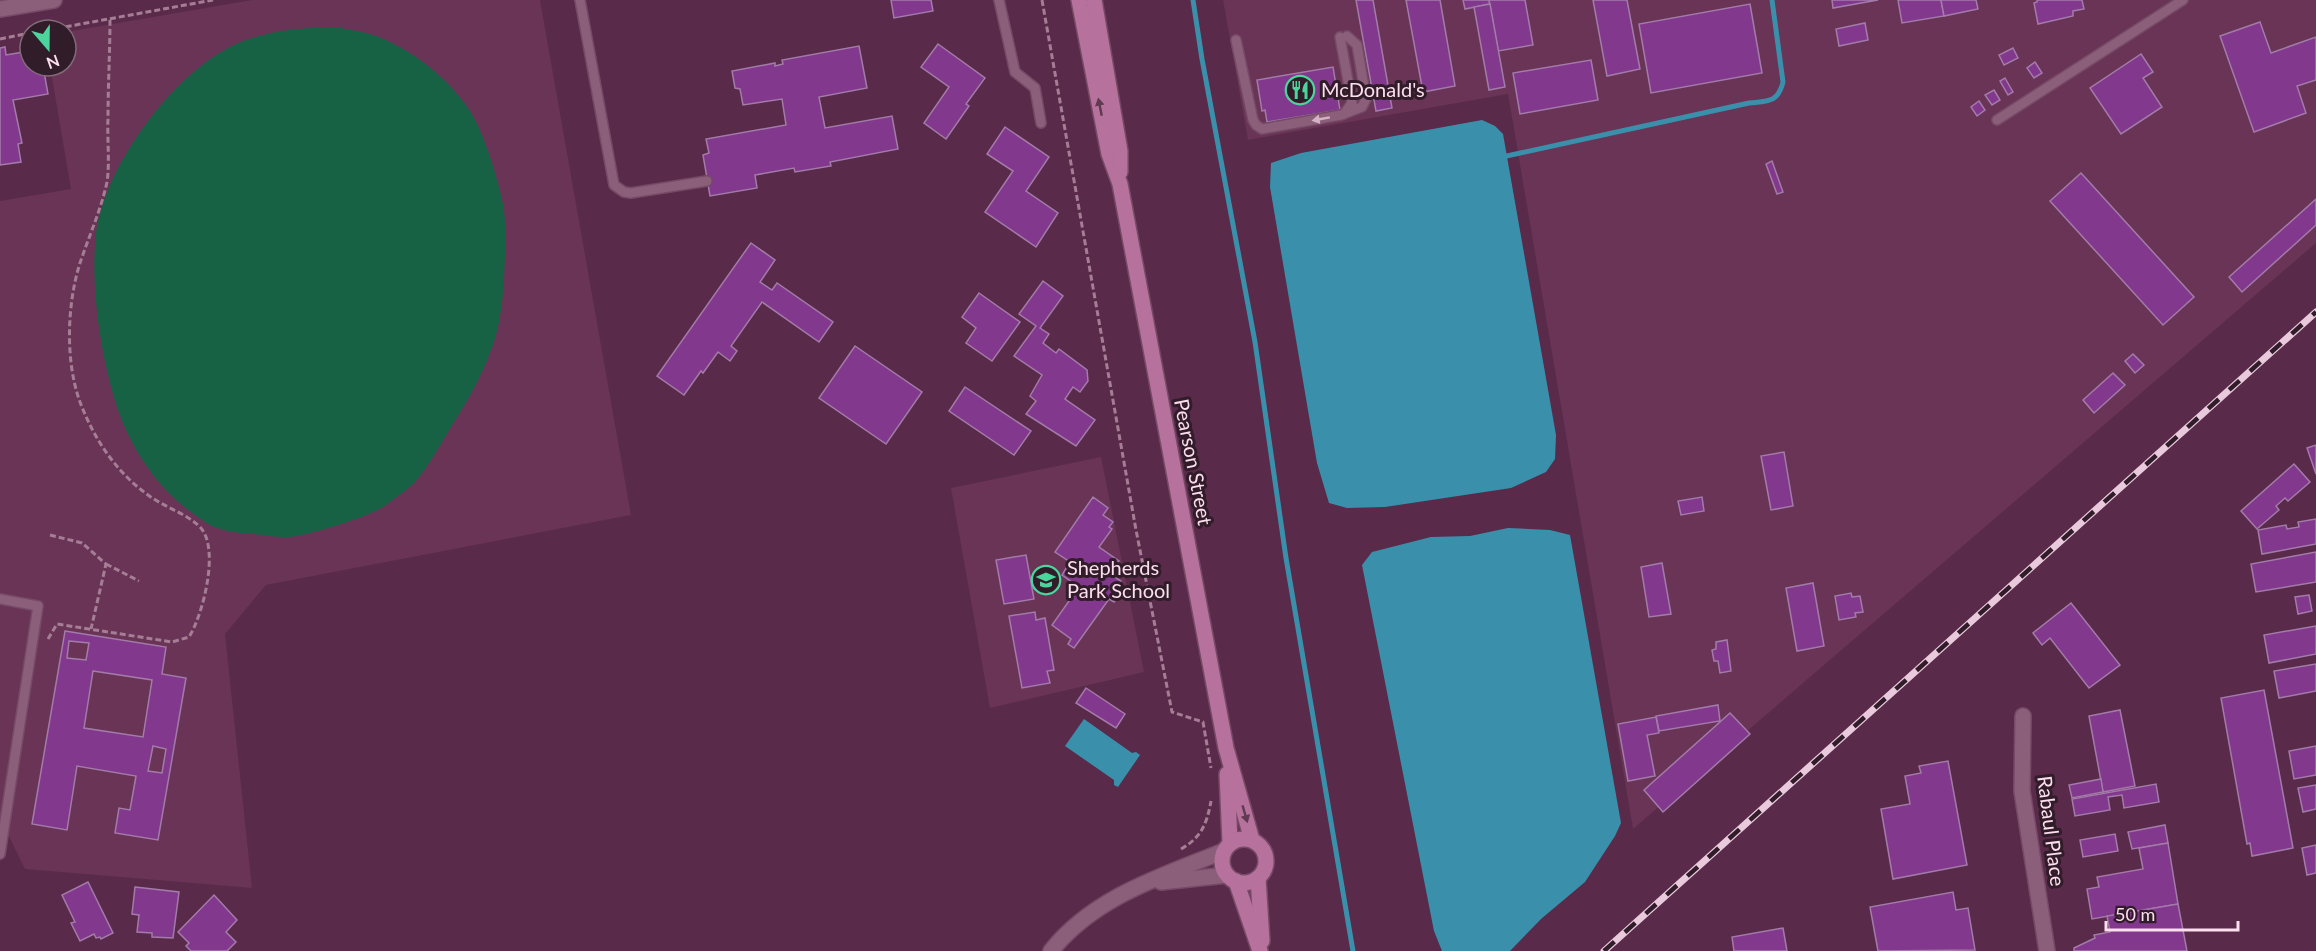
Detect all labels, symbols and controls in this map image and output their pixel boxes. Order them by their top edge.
north arrow [18,18,78,78]
text: N [44,52,62,74]
restaurant icon: McDonald's [1284,74,1316,106]
place label: McDonald's [1321,77,1425,101]
one-way arrow [1095,97,1104,116]
one-way arrow [1311,114,1330,123]
street label: Pearson Street [1170,397,1218,527]
place label: Shepherds Park School [1067,555,1170,602]
school or university icon: Shepherds Park School [1030,564,1062,596]
street label: Rabaul Place [2033,774,2071,887]
one-way arrow [1241,805,1250,823]
scale bar [2106,894,2238,932]
text: 50 m [2115,903,2155,925]

